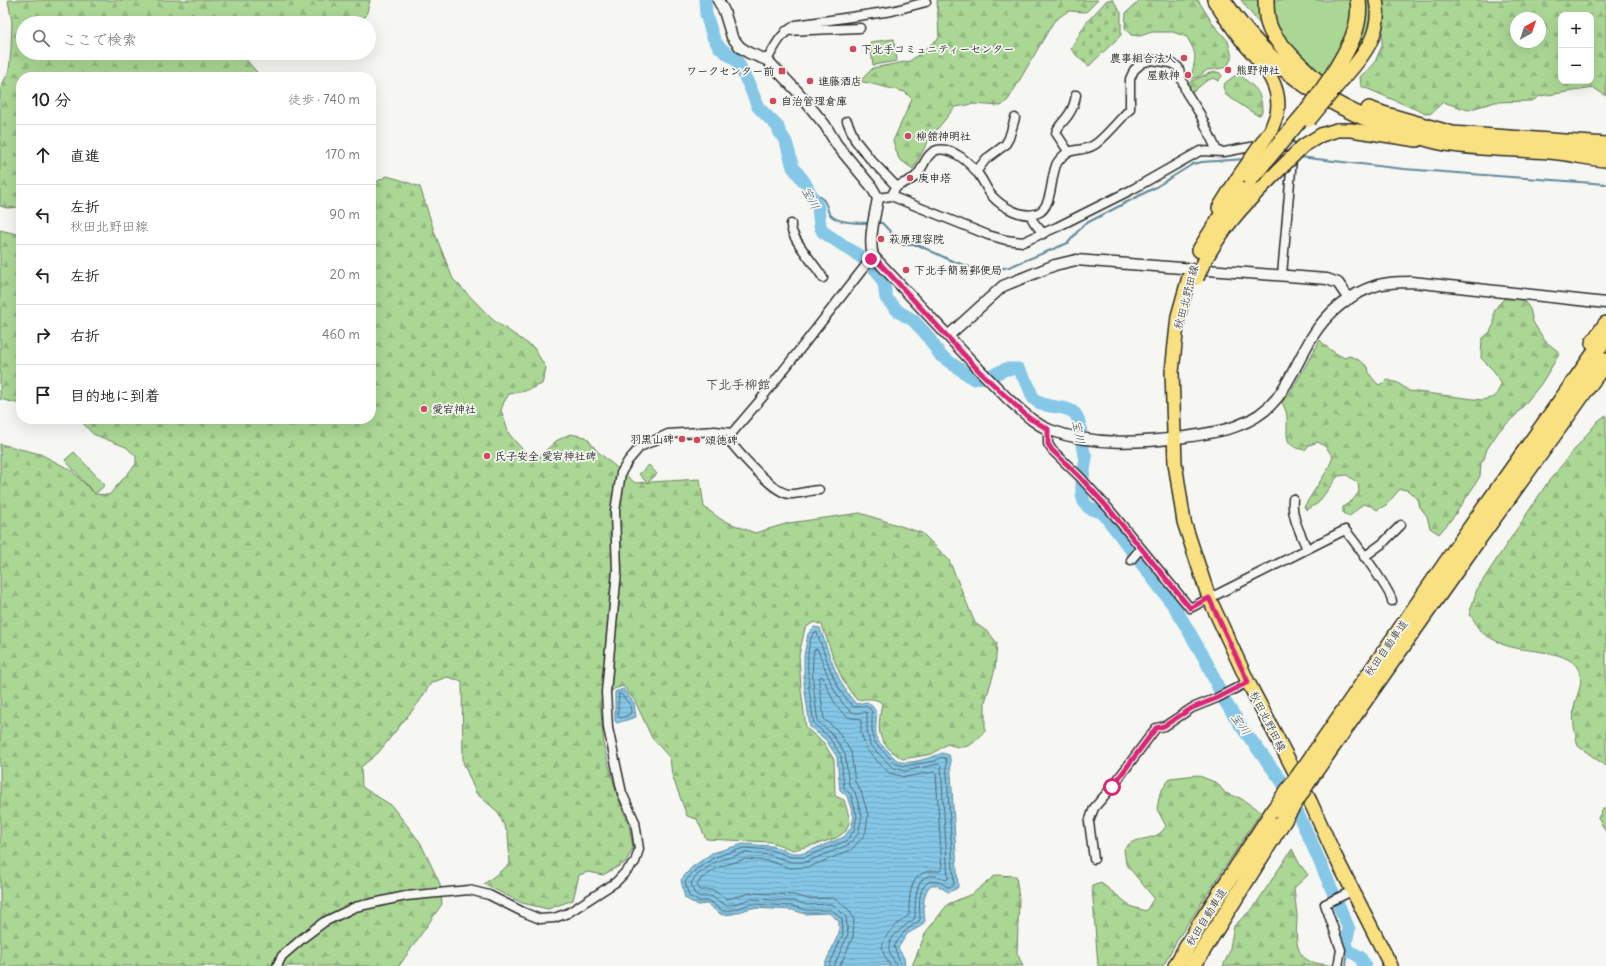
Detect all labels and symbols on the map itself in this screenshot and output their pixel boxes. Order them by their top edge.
north arrow [1510,12,1546,48]
place label: 下北手コミュニティーセンター [861,42,1014,56]
marker: 下北手コミュニティーセンター [848,44,858,54]
place label: 農事組合法人 [1110,51,1176,65]
marker: 農事組合法人 [1179,53,1189,63]
place label: 熊野神社 [1236,63,1280,77]
place label: ワークセンター前 [686,64,774,78]
marker: 熊野神社 [1223,65,1233,75]
marker: ワークセンター前 [777,66,787,76]
place label: 屋敷神 [1147,68,1180,82]
marker: 屋敷神 [1183,70,1193,80]
place label: 進藤酒店 [818,74,862,88]
marker: 進藤酒店 [805,76,815,86]
place label: 自治管理倉庫 [781,94,847,108]
marker: 自治管理倉庫 [768,96,778,106]
place label: 柳舘神明社 [916,129,971,143]
marker: 柳舘神明社 [903,131,913,141]
place label: 庚申塔 [918,171,951,185]
marker: 庚申塔 [905,173,915,183]
water label: 宝川 [799,184,823,212]
place label: 萩原理容院 [889,232,944,246]
marker: 萩原理容院 [876,234,886,244]
route end [862,250,880,268]
place label: 下北手簡易郵便局 [914,263,1002,277]
street label: 秋田北野田線 [1171,263,1201,331]
marker: 下北手簡易郵便局 [901,265,911,275]
district label: 下北手柳館 [705,376,771,393]
place label: 愛宕神社 [432,402,476,416]
marker: 愛宕神社 [419,404,429,414]
water label: 宝川 [1070,419,1088,445]
place label: 羽黒山碑 [630,432,674,446]
place label: 頌徳碑 [705,433,738,447]
marker: 羽黒山碑 [677,434,687,444]
marker: 頌徳碑 [692,435,702,445]
place label: 氏子安全 愛宕神社碑 [495,449,597,463]
marker: 氏子安全 愛宕神社碑 [482,451,492,461]
street label: 秋田自動車道 [1361,617,1411,679]
street label: 秋田北野田線 [1247,688,1289,754]
water label: 宝川 [1228,710,1254,738]
route start [1103,778,1121,796]
street label: 秋田自動車道 [1183,885,1229,949]

